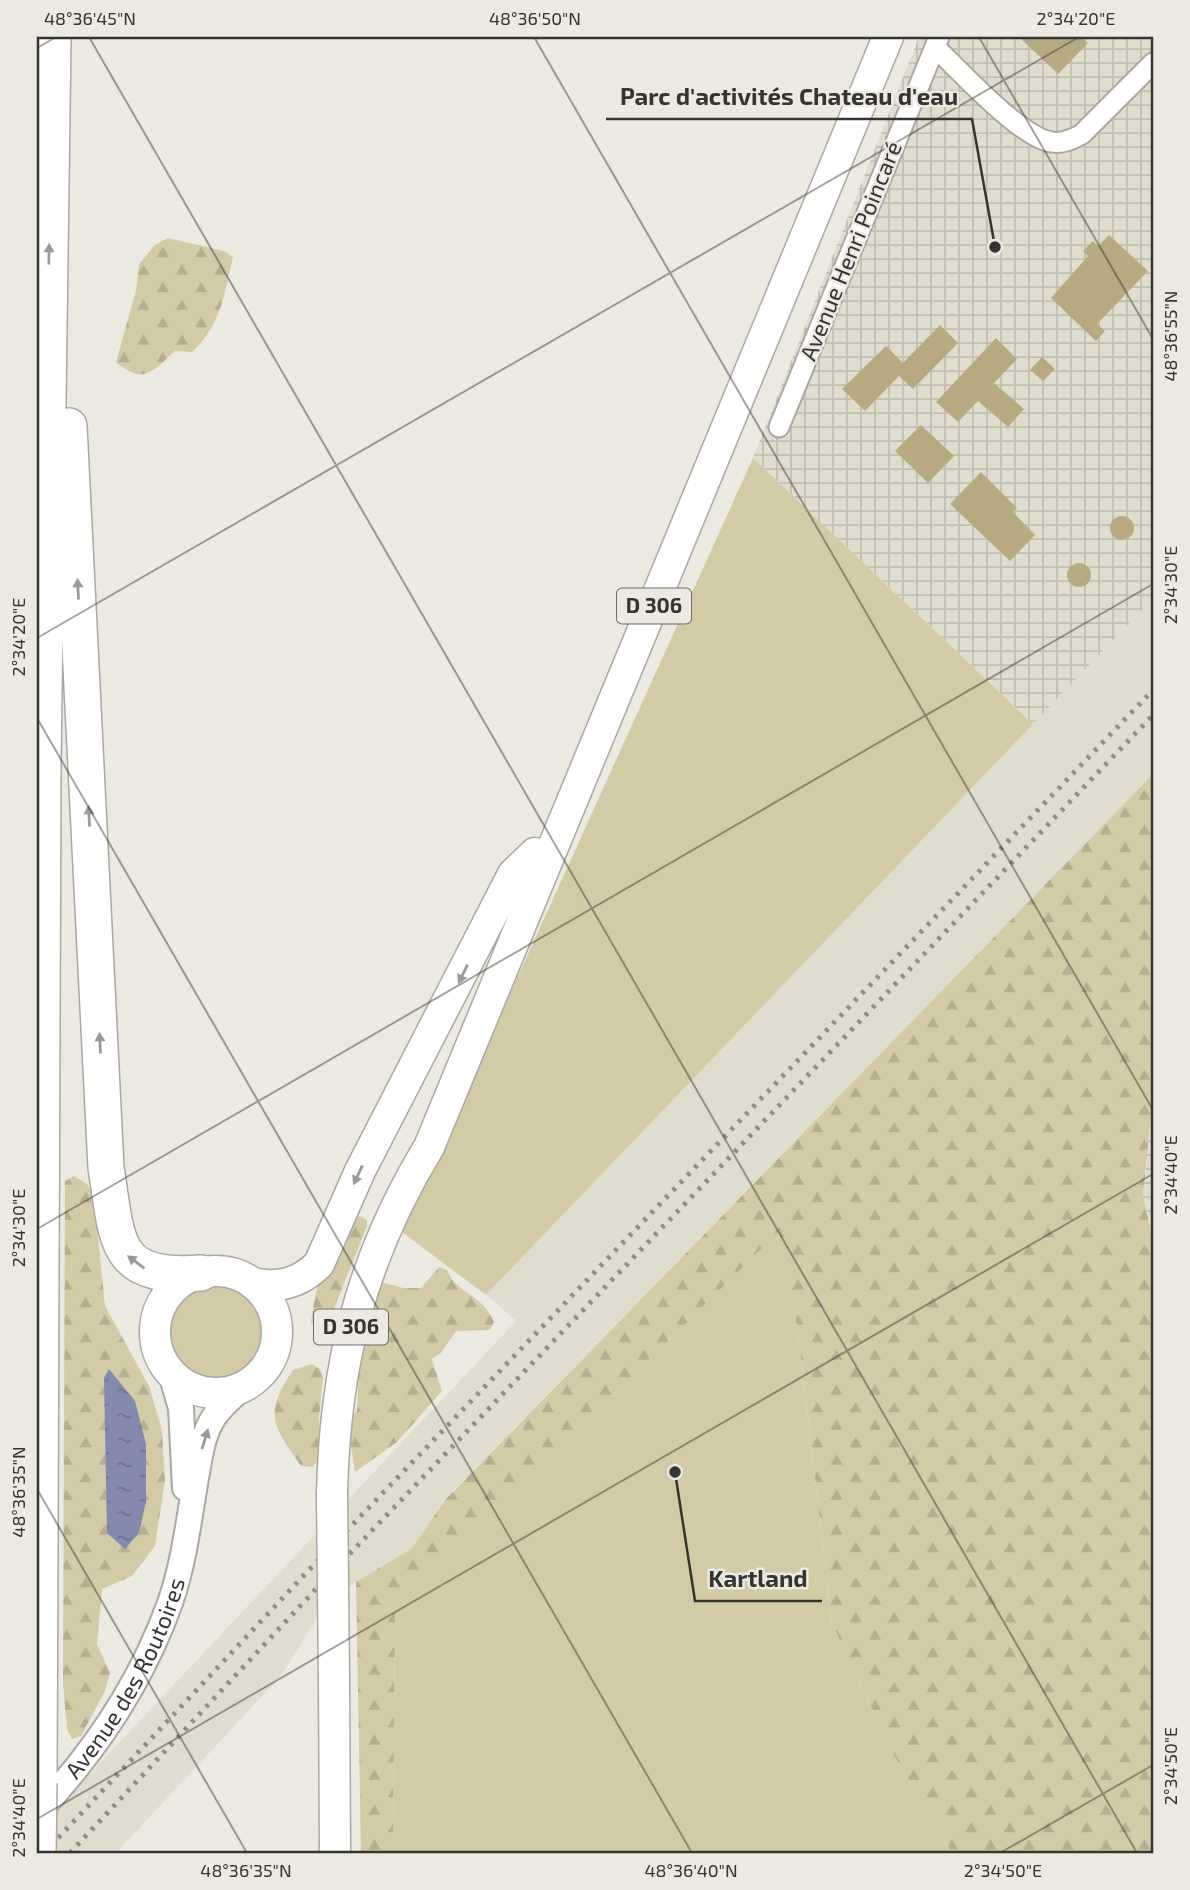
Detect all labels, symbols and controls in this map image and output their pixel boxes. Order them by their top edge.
text: 48°36'45"N [44,7,136,29]
text: 48°36'50"N [489,7,581,29]
text: 2°34'20"E [1037,7,1115,29]
callout: Parc d'activités Chateau d'eau [606,74,972,119]
text: Parc d'activités Chateau d'eau [620,81,958,110]
street label: Avenue Henri Poincaré [793,137,907,364]
one-way arrow [44,243,55,265]
text: 48°36'55"N [1159,291,1181,381]
text: 2°34'30"E [1159,546,1181,624]
one-way arrow [72,578,83,600]
road number: D 306 [617,588,691,624]
text: 2°34'20"E [7,598,29,676]
one-way arrow [83,805,94,827]
one-way arrow [458,964,469,984]
one-way arrow [94,1032,105,1054]
text: 2°34'40"E [1159,1135,1181,1215]
one-way arrow [352,1165,363,1186]
text: 2°34'30"E [7,1189,29,1267]
one-way arrow [127,1255,146,1269]
road number: D 306 [314,1310,388,1344]
one-way arrow [200,1429,211,1450]
text: 48°36'35"N [7,1446,29,1538]
callout: Kartland [695,1556,822,1601]
text: Kartland [708,1563,808,1592]
street label: Avenue des Routoires [59,1575,190,1784]
text: 2°34'50"E [1159,1727,1181,1805]
text: 2°34'40"E [7,1778,29,1858]
text: 48°36'35"N [200,1859,292,1881]
text: 48°36'40"N [644,1859,738,1881]
text: 2°34'50"E [964,1859,1042,1881]

